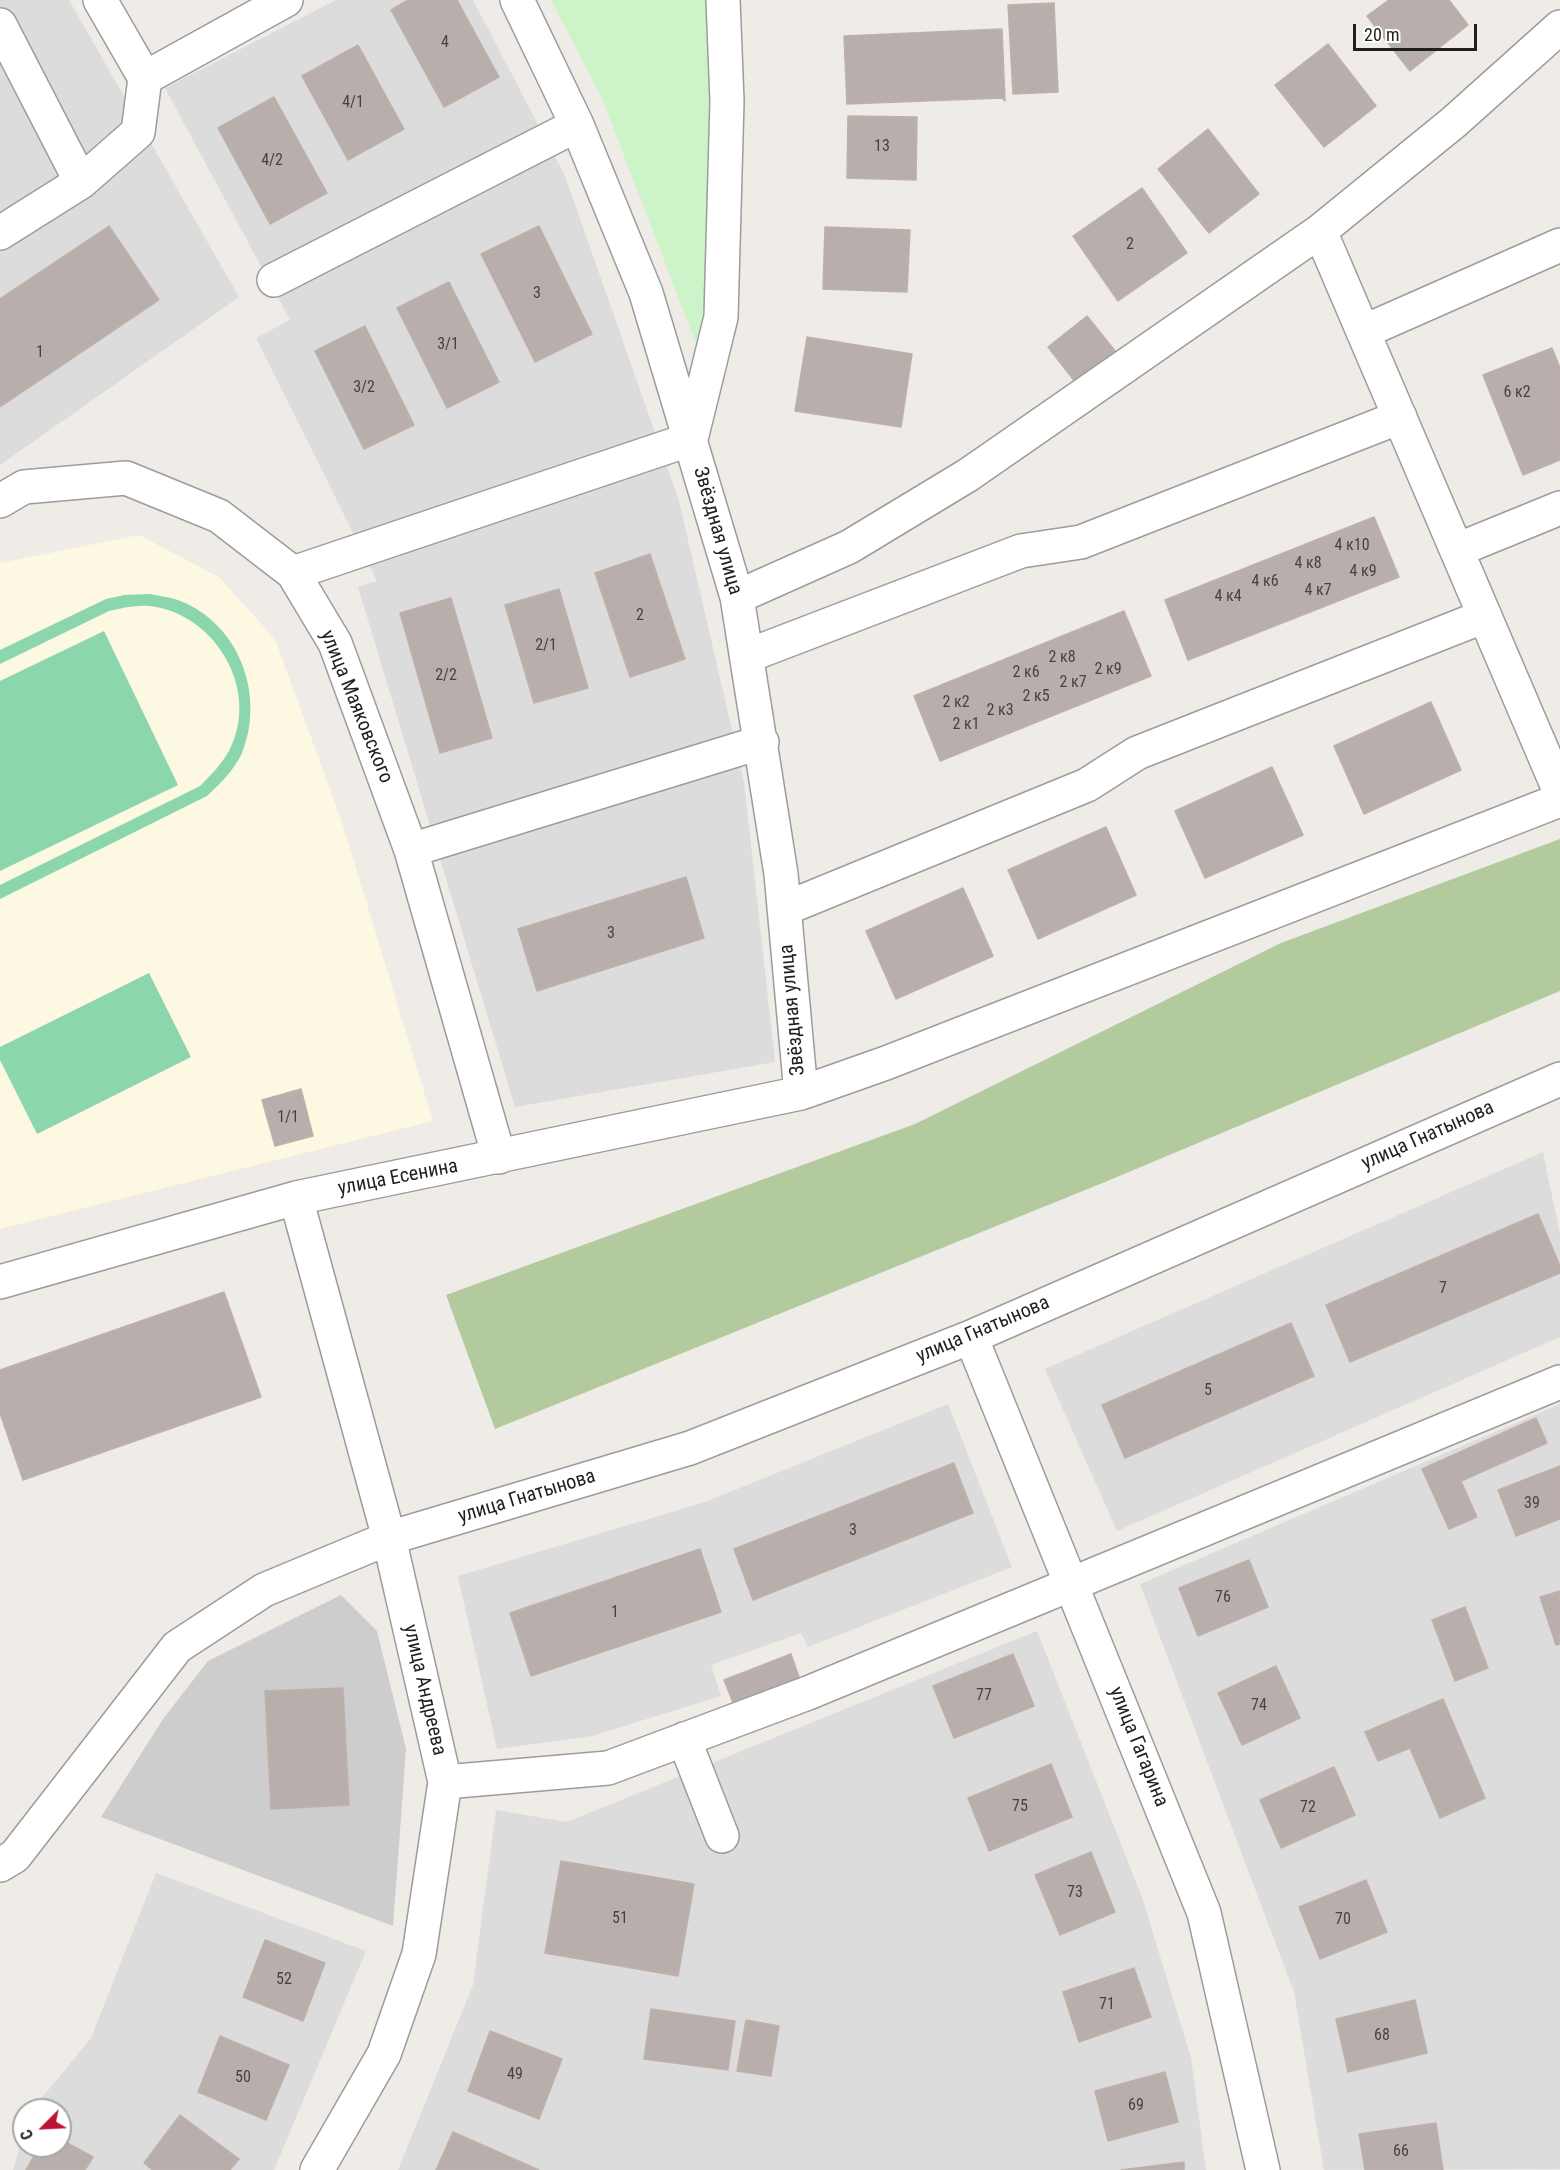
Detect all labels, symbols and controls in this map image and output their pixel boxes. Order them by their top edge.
scale bar [1356,12,1480,50]
text: 20 m [1364,24,1399,45]
house number: 4 [441,33,449,53]
house number: 4/1 [342,93,364,113]
house number: 13 [874,137,890,157]
house number: 4/2 [261,151,283,171]
house number: 2 [1126,235,1134,255]
house number: 3 [533,284,541,304]
house number: 3/1 [437,335,459,355]
house number: 1 [36,343,44,363]
house number: 3/2 [353,378,375,398]
house number: 6 к2 [1503,383,1531,403]
street label: Звёздная улица [687,464,747,598]
house number: 4 к10 [1334,536,1370,556]
house number: 4 к8 [1294,554,1322,574]
house number: 4 к9 [1349,562,1377,582]
house number: 4 к6 [1251,572,1279,592]
house number: 4 к7 [1304,581,1332,601]
house number: 4 к4 [1214,587,1242,607]
house number: 2 [636,606,644,626]
street label: улица Маяковского [314,627,398,787]
house number: 2/1 [535,636,557,656]
house number: 2 к8 [1048,648,1076,668]
house number: 2 к9 [1094,660,1122,680]
house number: 2 к6 [1012,663,1040,683]
house number: 2/2 [435,666,457,686]
house number: 2 к7 [1059,673,1087,693]
house number: 2 к5 [1022,687,1050,707]
house number: 2 к2 [942,693,970,713]
house number: 2 к3 [986,701,1014,721]
house number: 2 к1 [952,715,980,735]
house number: 3 [607,924,615,944]
street label: Звёздная улица [775,943,811,1077]
street label: улица Гнатынова [1358,1096,1498,1176]
house number: 1/1 [277,1108,299,1128]
street label: улица Есенина [336,1155,460,1201]
house number: 7 [1439,1279,1447,1299]
street label: улица Гнатынова [913,1291,1053,1369]
house number: 5 [1204,1381,1212,1401]
street label: улица Гнатынова [455,1465,599,1529]
house number: 39 [1524,1494,1540,1514]
house number: 3 [849,1521,857,1541]
house number: 76 [1215,1588,1231,1608]
house number: 1 [611,1603,619,1623]
street label: улица Андреева [397,1622,451,1758]
street label: улица Гагарина [1103,1684,1173,1810]
house number: 77 [976,1686,992,1706]
house number: 74 [1251,1696,1267,1716]
house number: 75 [1012,1797,1028,1817]
house number: 72 [1300,1798,1316,1818]
house number: 73 [1067,1883,1083,1903]
house number: 51 [612,1909,628,1929]
house number: 70 [1335,1910,1351,1930]
house number: 52 [276,1970,292,1990]
house number: 71 [1099,1995,1115,2015]
house number: 68 [1374,2026,1390,2046]
house number: 49 [507,2065,523,2085]
house number: 50 [235,2068,251,2088]
house number: 69 [1128,2096,1144,2116]
north arrow [12,2098,72,2158]
text: С [16,2127,37,2143]
house number: 66 [1393,2142,1409,2162]

